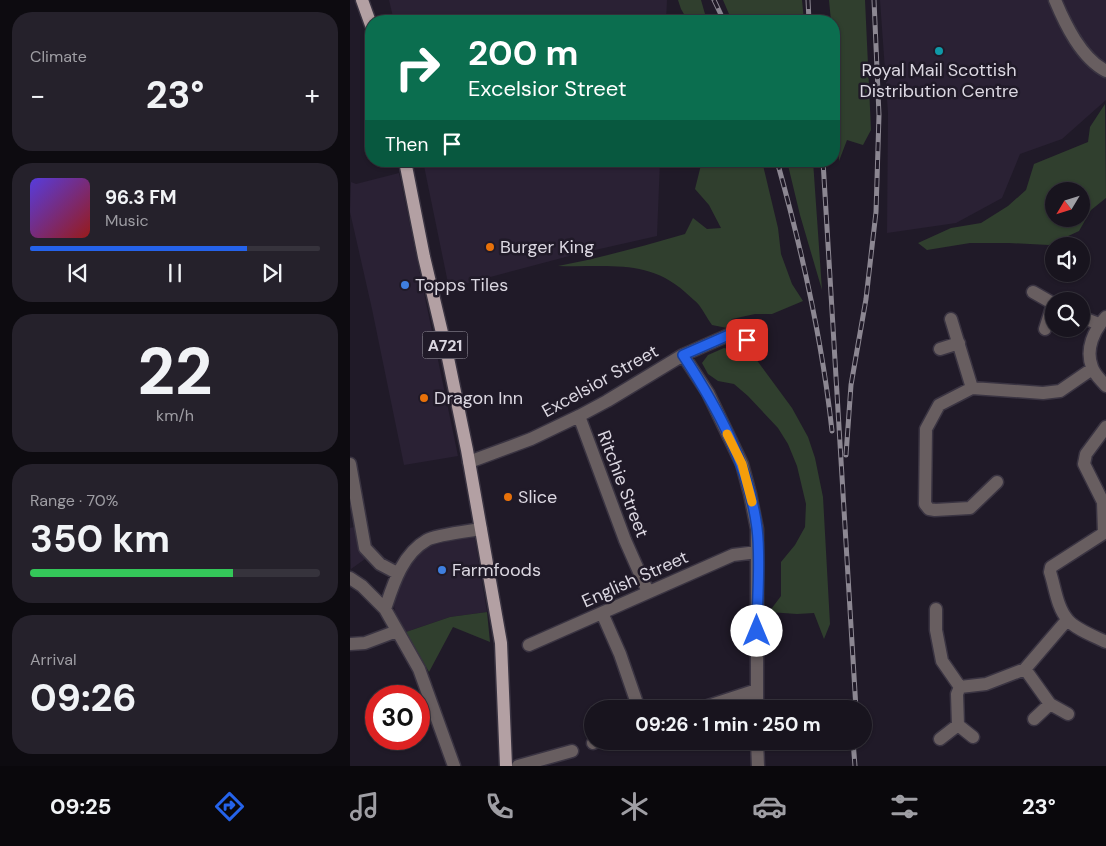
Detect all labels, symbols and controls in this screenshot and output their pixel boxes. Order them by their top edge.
text: 200 m [468,30,579,76]
icon: right [385,35,450,100]
marker: Royal Mail Scottish Distribution Centre [933,45,945,57]
text: Climate [30,46,87,67]
place label: Royal Mail Scottish Distribution Centre [859,58,1019,103]
text: 23° [146,70,204,120]
text: Excelsior Street [468,74,627,103]
text: − [30,77,45,114]
text: + [305,77,320,114]
icon: arrive [438,130,466,158]
text: Then [385,132,428,157]
north arrow [1045,182,1090,228]
map controls [1045,182,1090,337]
text: 96.3 FM [105,185,177,210]
text: Music [105,210,149,231]
place label: Burger King [500,235,594,259]
button: sound [1045,237,1090,282]
marker: Burger King [484,241,496,253]
icon: previous [64,259,92,287]
icon: pause [161,259,189,287]
icon: next [258,259,286,287]
place label: Topps Tiles [415,273,508,297]
marker: Topps Tiles [399,279,411,291]
button: search [1045,292,1090,337]
pin [726,319,768,361]
icon: arrive [733,326,761,354]
text: 22 [137,330,213,414]
road number: A721 [422,332,468,358]
street label: Excelsior Street [537,339,663,423]
place label: Dragon Inn [434,386,523,410]
marker: Dragon Inn [418,392,430,404]
text: km/h [156,405,194,426]
street label: Ritchie Street [592,427,654,541]
place label: Slice [518,485,557,509]
text: Range · 70% [30,490,118,511]
marker: Slice [502,491,514,503]
text: 350 km [30,514,170,564]
street label: English Street [578,545,692,613]
place label: Farmfoods [452,558,541,582]
marker: Farmfoods [436,564,448,576]
position arrow [730,604,782,656]
text: Arrival [30,649,77,670]
text: 09:26 [30,673,137,723]
speed limit sign: 30 [365,685,430,750]
text: 09:26 · 1 min · 250 m [635,712,821,737]
icon: directions [212,789,247,824]
icon: music [347,789,382,824]
icon: phone [482,789,517,824]
icon: climate [617,789,652,824]
icon: car [752,789,787,824]
icon: filters [887,789,922,824]
text: 09:25 [50,792,111,821]
text: 23° [1022,792,1056,821]

